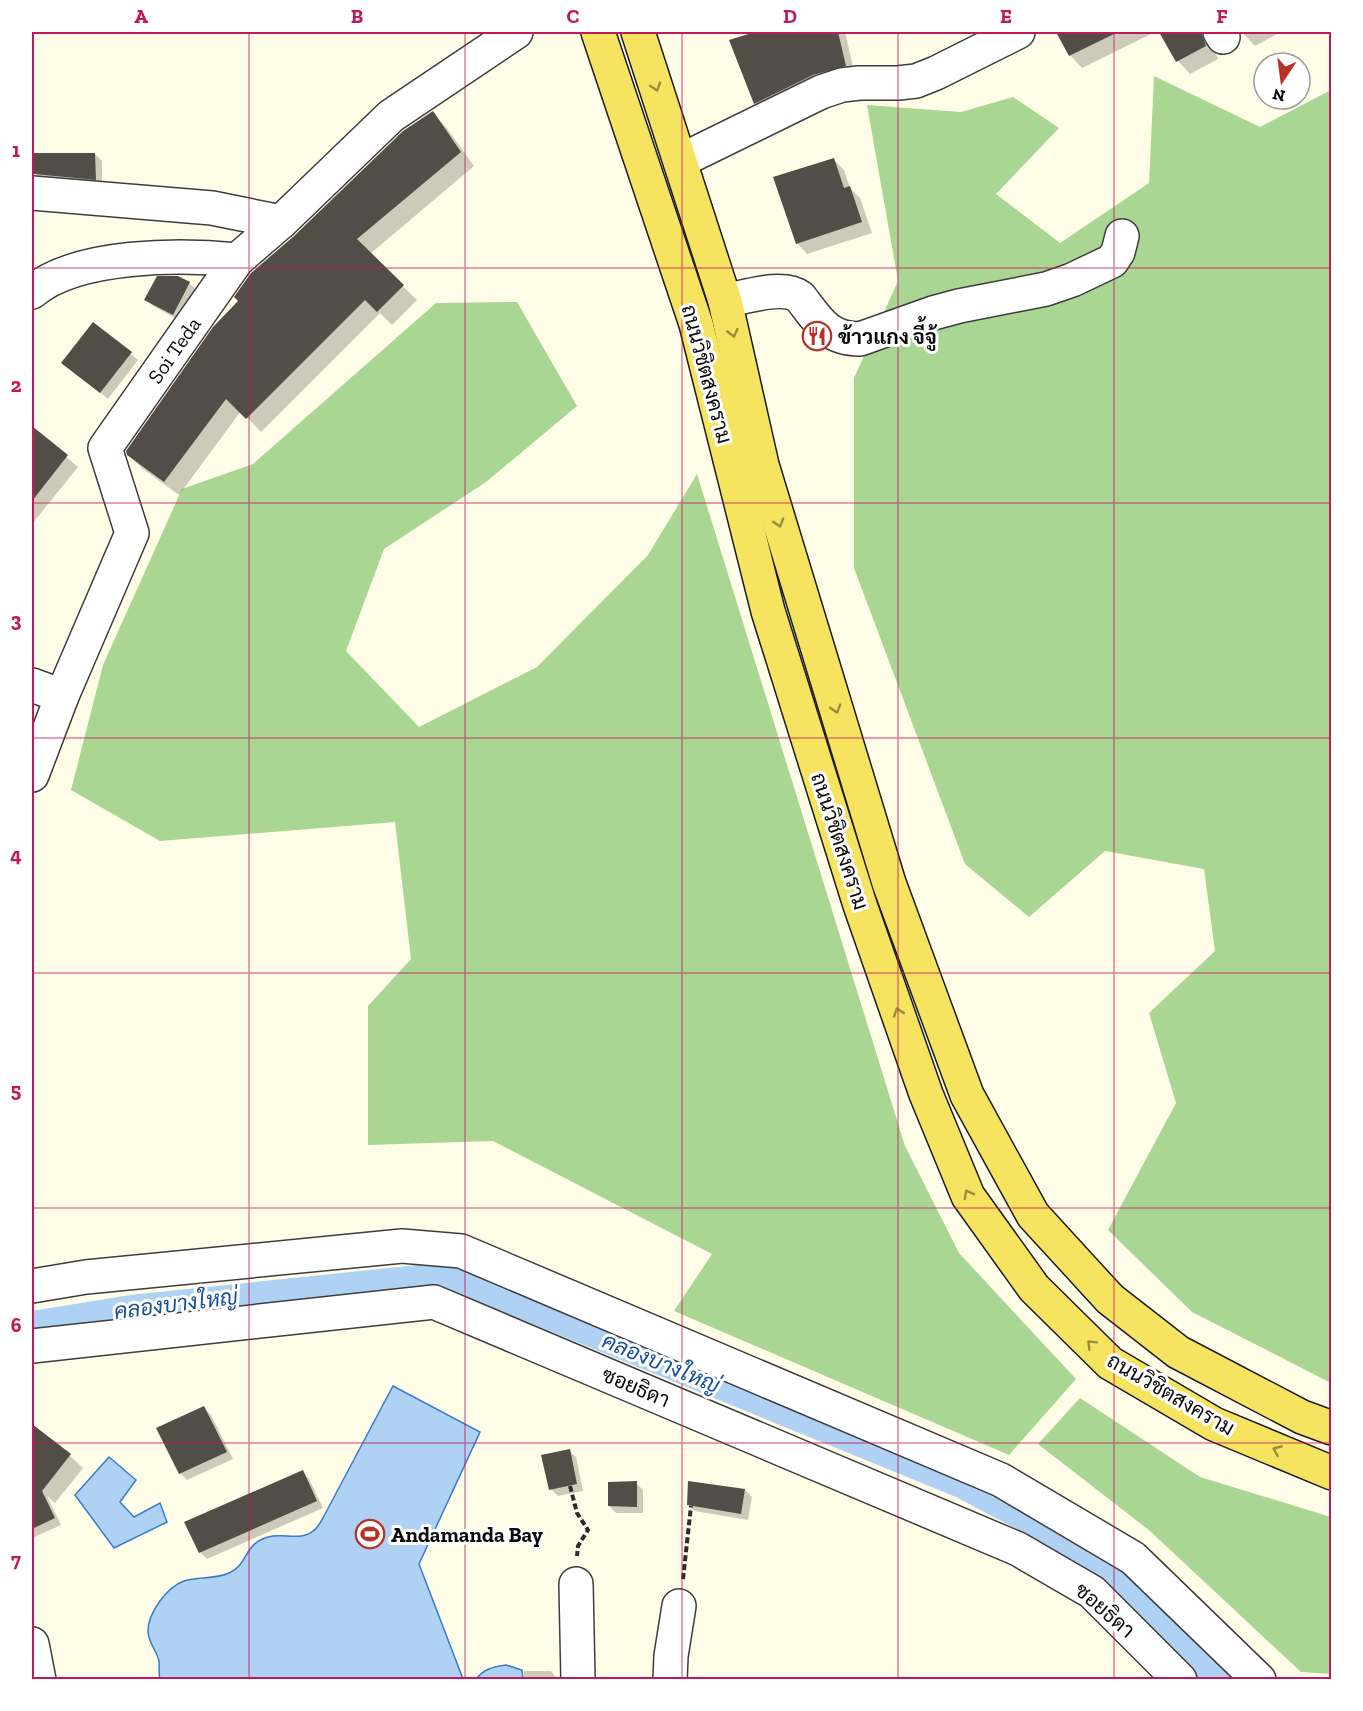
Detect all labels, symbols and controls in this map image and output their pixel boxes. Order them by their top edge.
text: A [134,4,148,28]
text: B [351,4,363,28]
text: C [567,4,580,28]
text: D [783,4,797,28]
text: E [1000,4,1012,28]
text: F [1216,4,1228,28]
north arrow [1252,51,1312,111]
one-way arrow [649,81,661,92]
text: N [1271,85,1287,106]
text: 1 [12,138,20,162]
street label: ถนนวิชิตสงคราม [676,302,738,446]
street label: Soi Teda [142,312,206,388]
place label: ข้าวแกง จี้จู้ [838,316,938,351]
restaurant icon: ข้าวแกง จี้จู้ [801,320,833,352]
one-way arrow [725,328,738,338]
text: 2 [11,373,22,397]
one-way arrow [772,517,784,528]
text: 3 [11,608,22,632]
one-way arrow [829,703,841,714]
street label: ถนนวิชิตสงคราม [806,769,874,913]
text: 4 [10,843,22,867]
one-way arrow [892,1007,905,1018]
text: 5 [11,1078,21,1102]
one-way arrow [964,1189,976,1200]
water label: คลองบางใหญ่ [112,1282,240,1325]
text: 6 [11,1313,22,1337]
water label: คลองบางใหญ่ [598,1326,725,1399]
one-way arrow [1088,1341,1099,1352]
street label: ถนนวิชิตสงคราม [1103,1347,1239,1441]
street label: ซอยธิดา [598,1362,674,1412]
one-way arrow [1273,1446,1284,1458]
sports icon: Andamanda Bay [354,1518,386,1550]
place label: Andamanda Bay [391,1522,543,1547]
text: 7 [11,1548,21,1572]
street label: ซอยธิดา [1070,1577,1140,1643]

